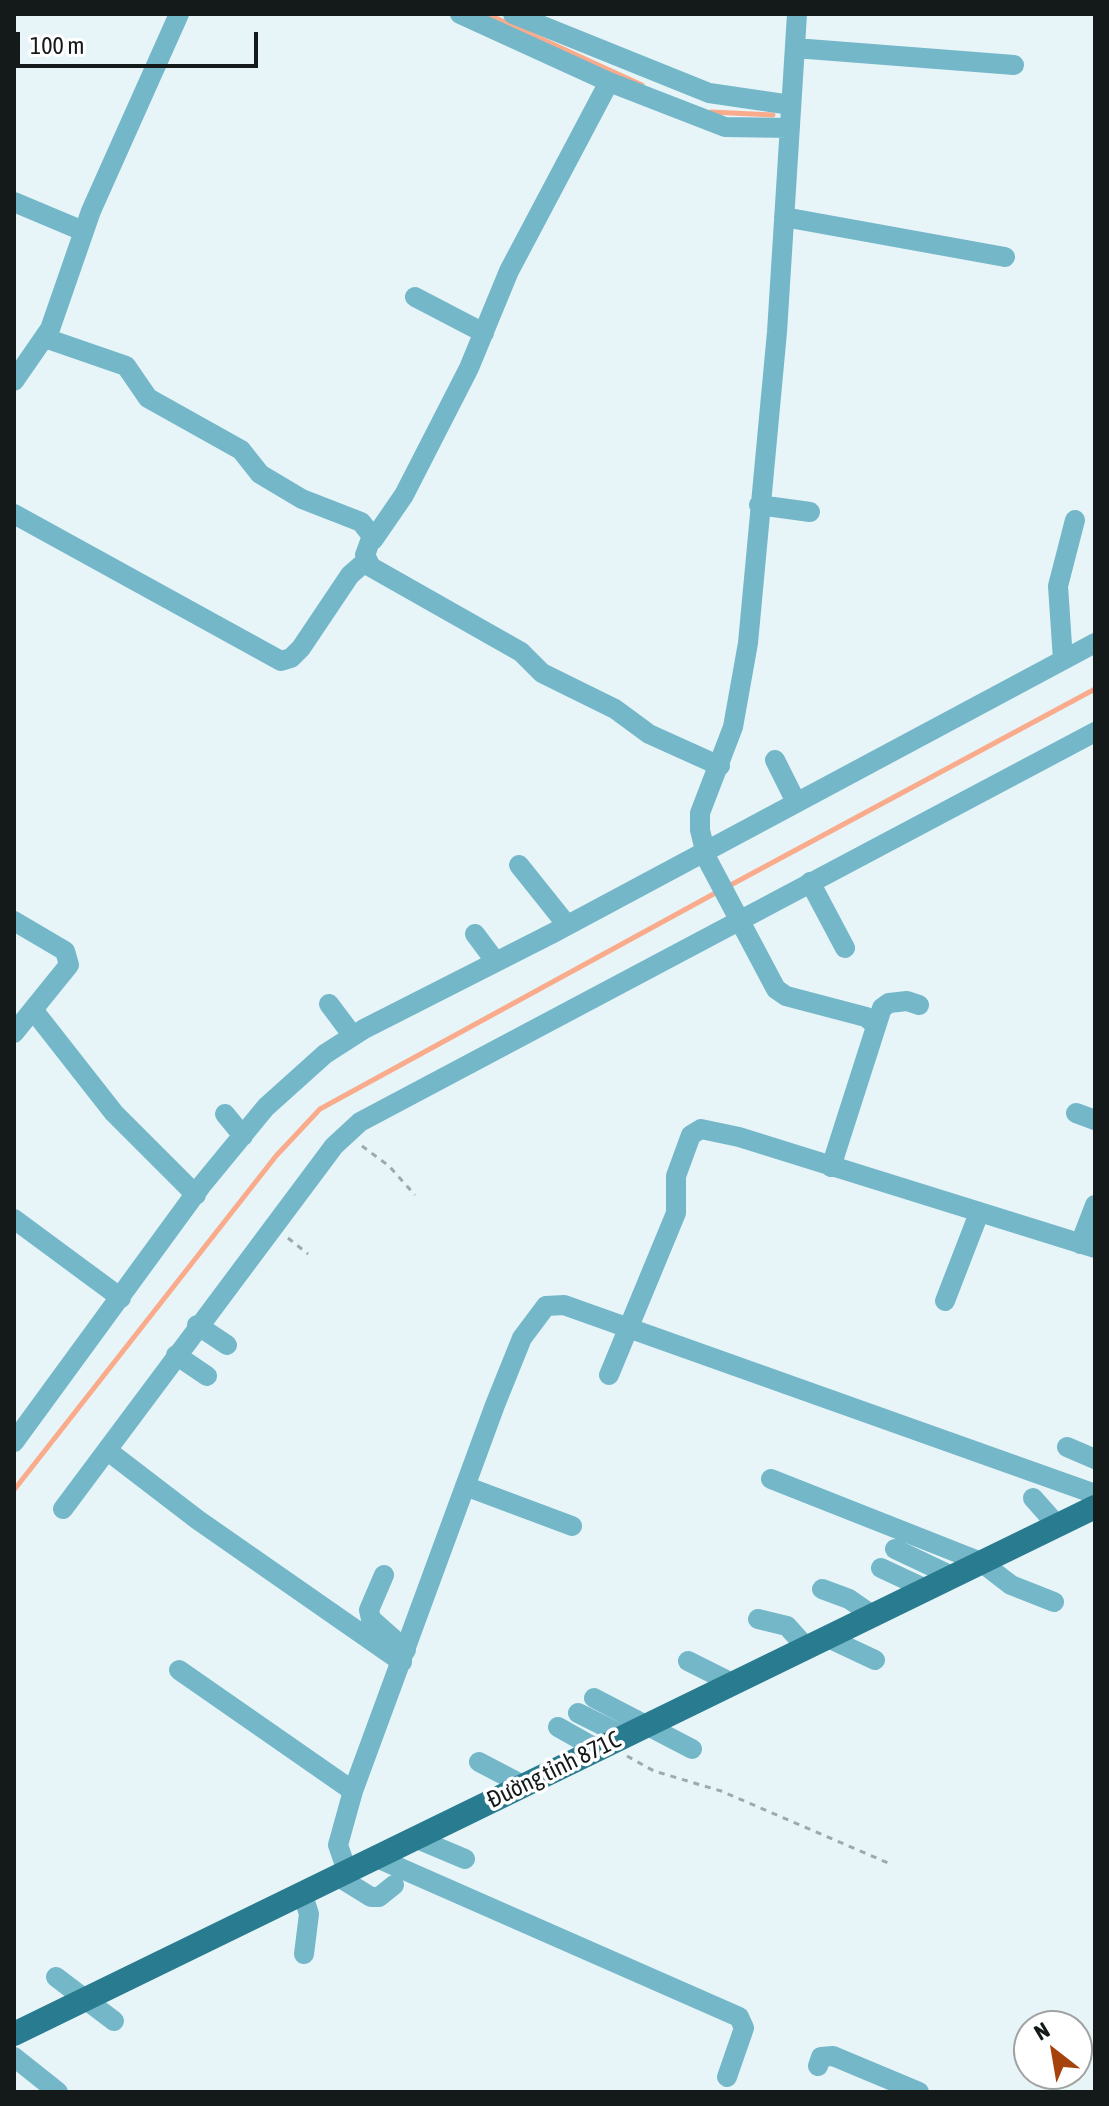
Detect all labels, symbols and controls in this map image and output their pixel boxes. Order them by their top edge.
scale bar [20,16,262,66]
text: 100 m [30,32,84,59]
street label: Đường tỉnh 871C [482,1725,626,1815]
north arrow [1013,2010,1093,2090]
text: N [1029,2017,1054,2046]

